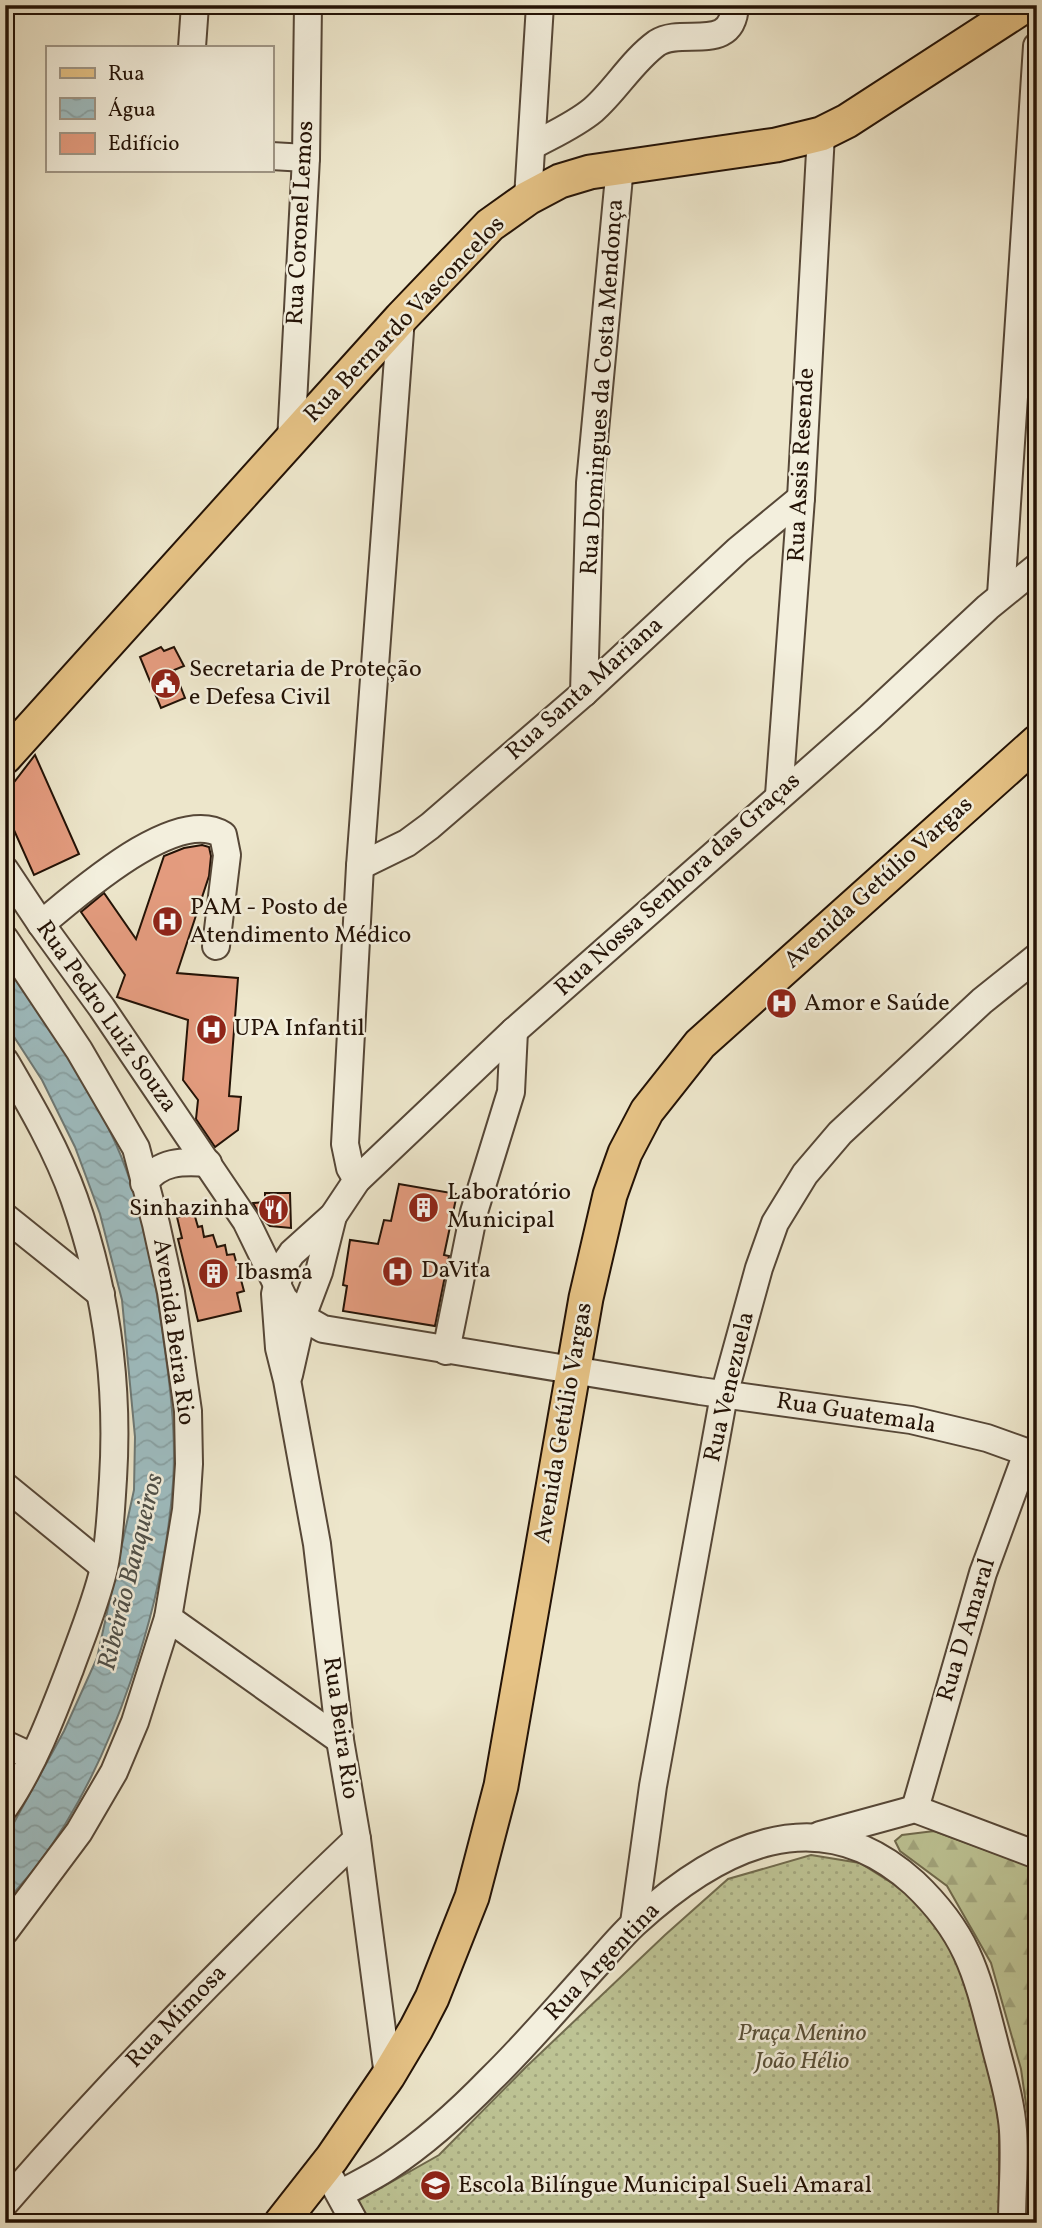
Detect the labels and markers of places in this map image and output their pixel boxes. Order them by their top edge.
place label: Secretaria de Proteção e Defesa Civil [189,653,422,715]
public building icon: Secretaria de Proteção e Defesa Civil [149,667,183,701]
place label: PAM - Posto de Atendimento Médico [190,891,411,953]
hospital icon: PAM - Posto de Atendimento Médico [150,905,184,939]
hospital icon: Amor e Saúde [764,987,798,1021]
place label: Amor e Saúde [804,987,950,1021]
hospital icon: UPA Infantil [194,1012,228,1046]
place label: UPA Infantil [234,1012,365,1046]
place label: Laboratório Municipal [447,1176,571,1238]
building icon: Laboratório Municipal [407,1190,441,1224]
place label: Sinhazinha [129,1192,250,1226]
restaurant icon: Sinhazinha [256,1192,290,1226]
hospital icon: DaVita [381,1254,415,1288]
place label: DaVita [421,1254,491,1288]
building icon: Ibasma [196,1256,230,1290]
place label: Ibasma [236,1256,313,1290]
school or university icon: Escola Bilíngue Municipal Sueli Amaral [418,2169,452,2203]
place label: Escola Bilíngue Municipal Sueli Amaral [458,2169,872,2203]

